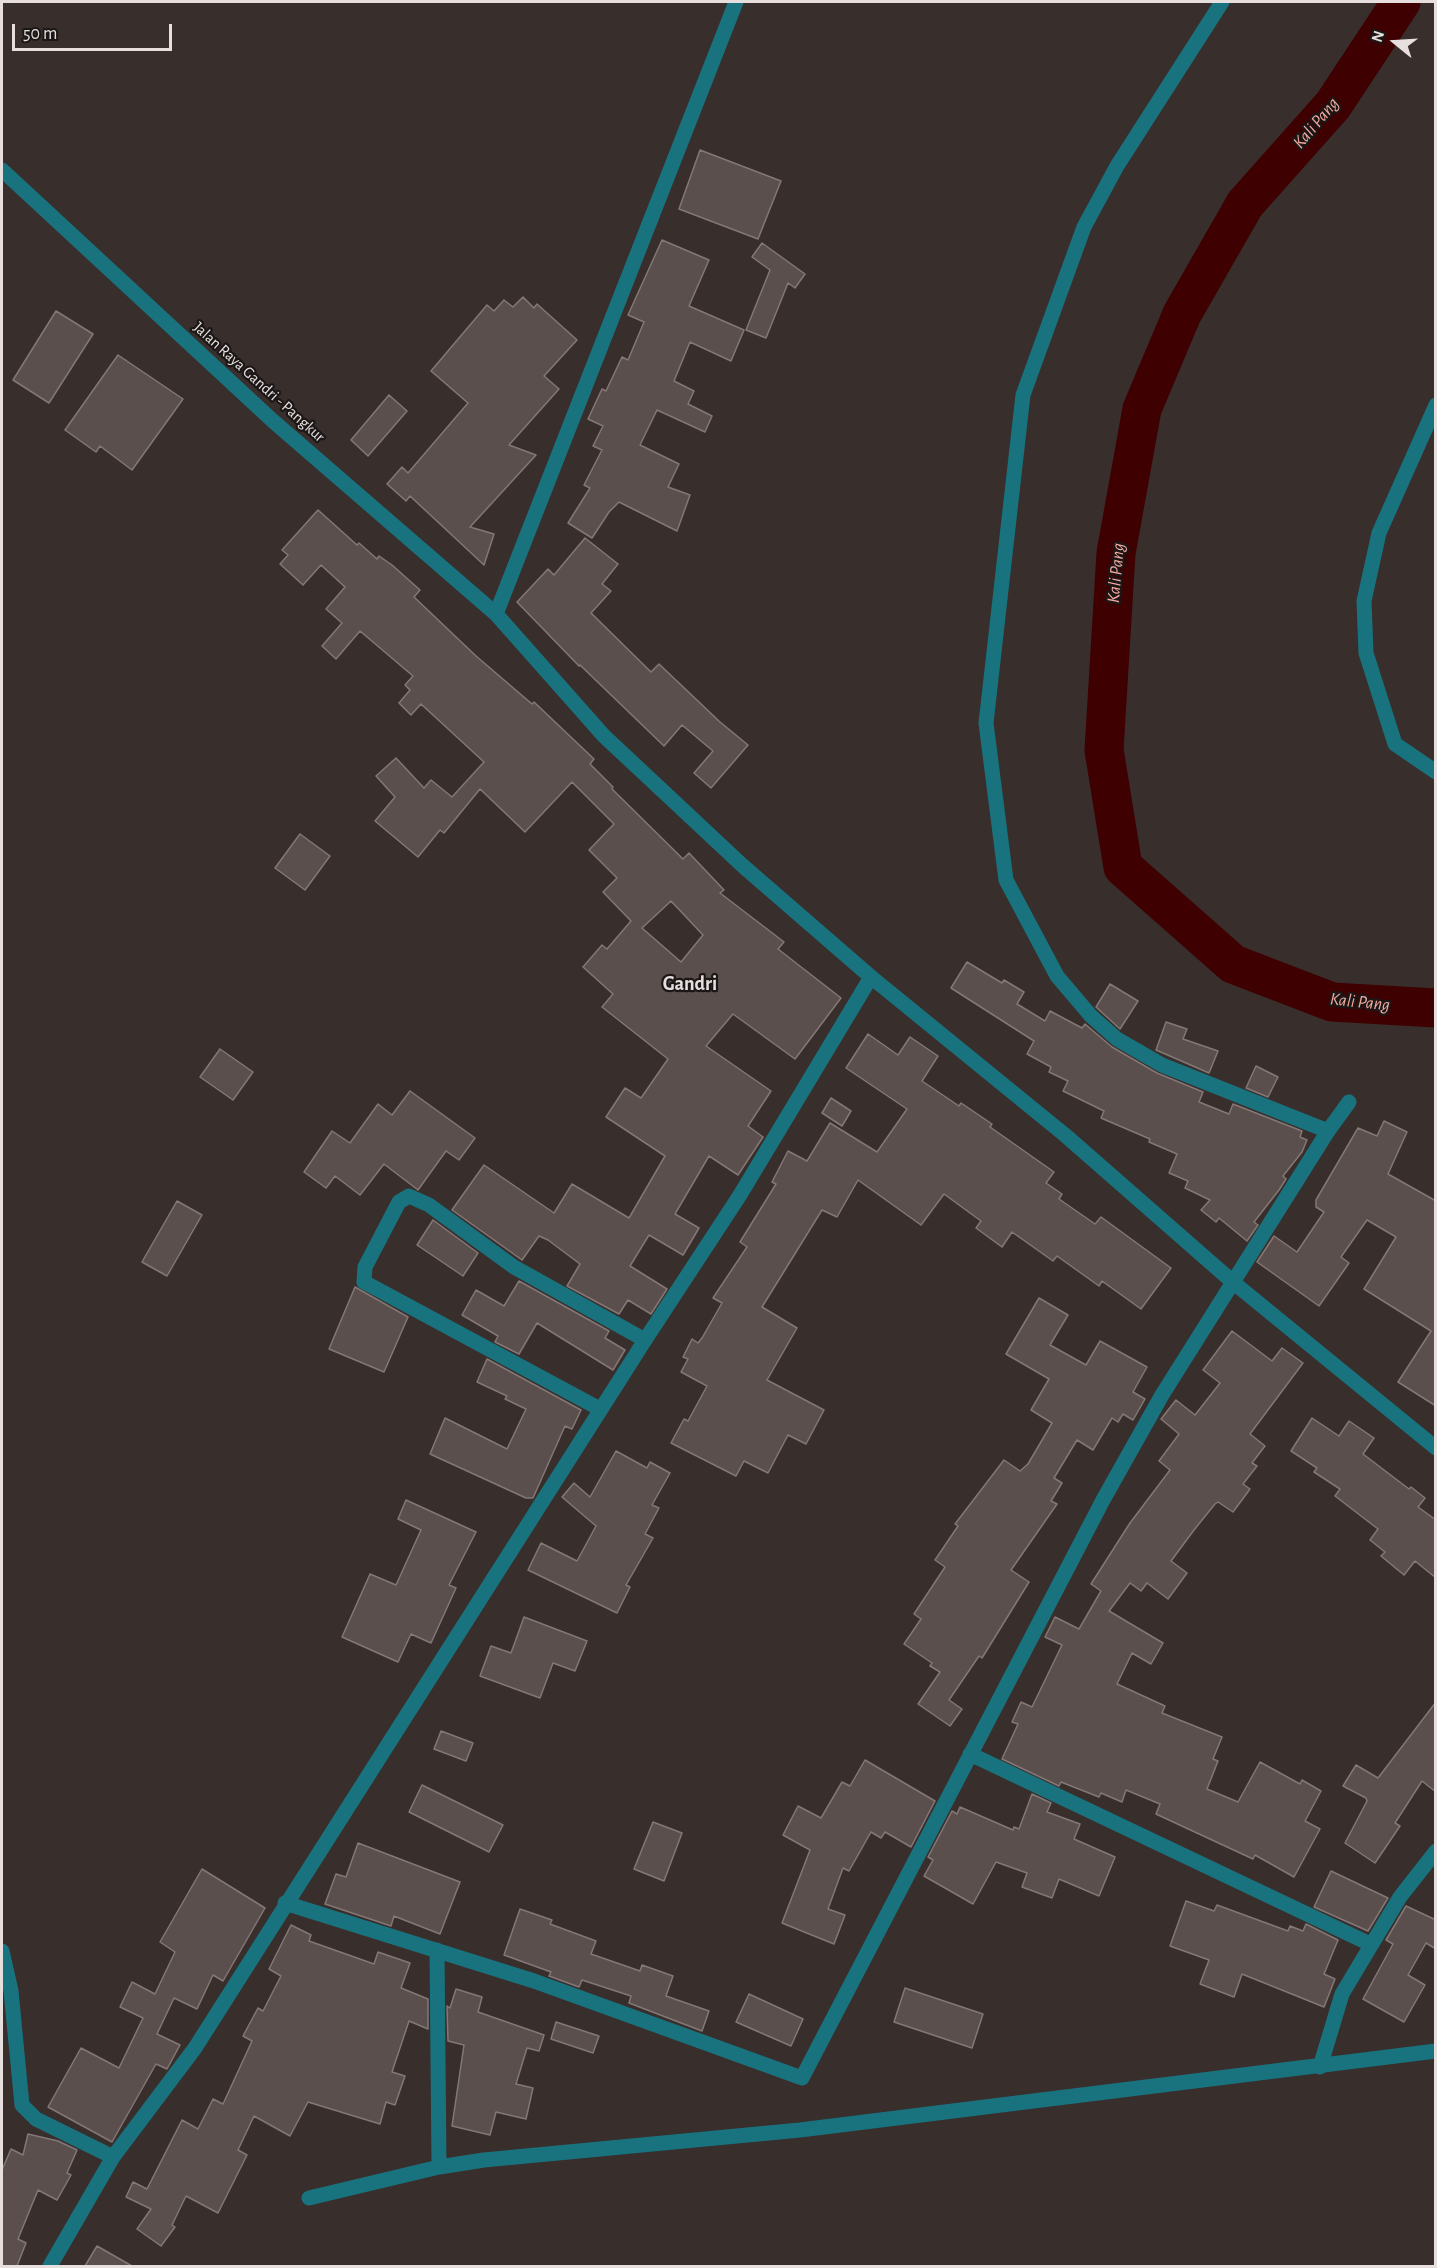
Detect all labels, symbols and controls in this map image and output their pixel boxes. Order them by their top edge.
scale bar [15,12,176,50]
north arrow [1365,12,1425,72]
text: 50 m [23,25,57,43]
text: N [1369,29,1387,44]
water label: Kali Pang [1288,93,1344,153]
street label: Jalan Raya Gandri - Pangkur [189,318,329,446]
water label: Kali Pang [1103,542,1129,604]
district label: Gandri [663,972,717,996]
water label: Kali Pang [1329,988,1391,1016]

